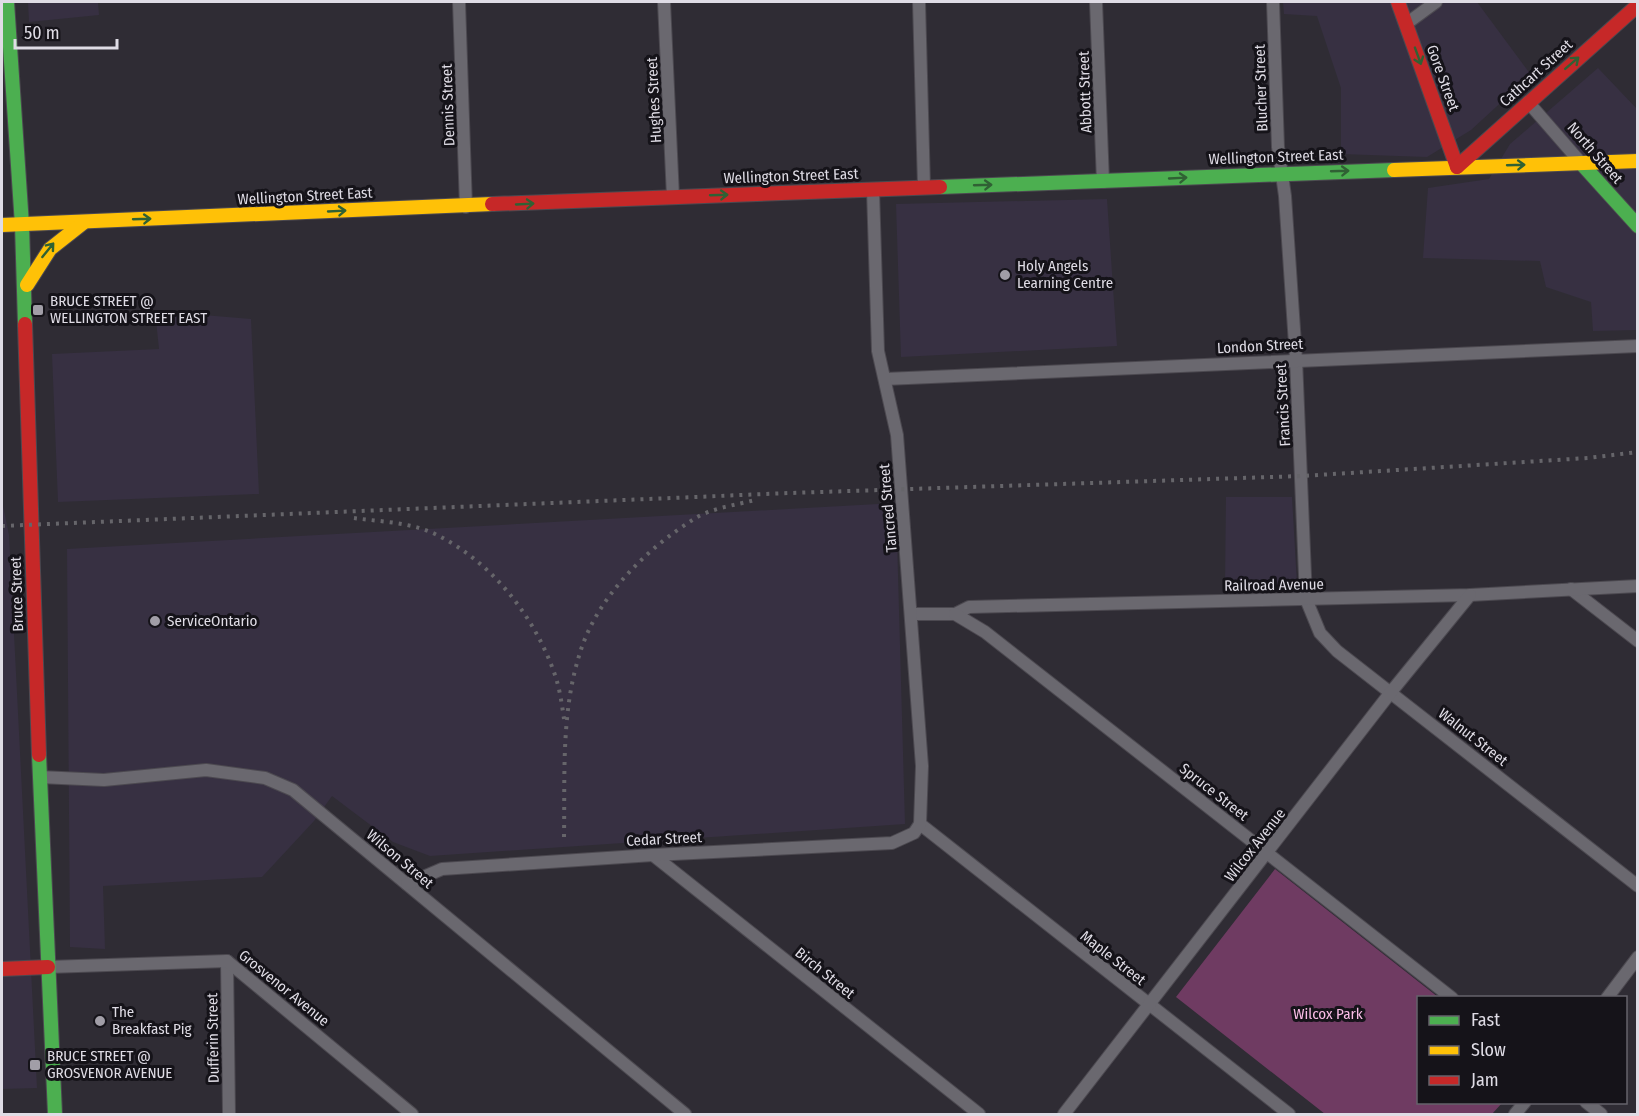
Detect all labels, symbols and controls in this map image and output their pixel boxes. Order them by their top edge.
scale bar [15,12,117,50]
text: 50 m [24,22,60,44]
street label: Cathcart Street [1496,36,1576,110]
street label: Gore Street [1423,42,1463,114]
street label: Blucher Street [1250,44,1272,132]
one-way arrow [1413,47,1424,65]
street label: Abbott Street [1075,51,1095,133]
street label: Hughes Street [643,56,665,143]
one-way arrow [1564,56,1579,70]
street label: Dennis Street [438,63,458,147]
street label: North Street [1563,119,1627,187]
street label: Wellington Street East [1208,146,1344,168]
one-way arrow [1505,159,1525,170]
street label: Wellington Street East [723,165,859,187]
one-way arrow [1329,166,1349,177]
one-way arrow [1167,173,1187,184]
one-way arrow [972,180,992,191]
street label: Wellington Street East [237,183,373,209]
one-way arrow [709,190,729,201]
one-way arrow [514,199,534,210]
one-way arrow [326,205,346,216]
one-way arrow [131,213,151,225]
one-way arrow [41,243,54,259]
place label: Holy Angels Learning Centre [1017,257,1113,292]
marker: Holy Angels Learning Centre [998,268,1012,282]
place label: BRUCE STREET @ WELLINGTON STREET EAST [50,292,207,327]
marker: BRUCE STREET @ WELLINGTON STREET EAST [31,303,45,317]
street label: London Street [1216,335,1304,357]
street label: Francis Street [1272,363,1294,447]
street label: Tancred Street [875,463,901,553]
street label: Bruce Street [7,556,27,632]
street label: Railroad Avenue [1224,575,1324,595]
place label: ServiceOntario [167,612,258,630]
marker: ServiceOntario [148,614,162,628]
street label: Walnut Street [1435,704,1511,770]
street label: Spruce Street [1176,760,1252,825]
street label: Wilcox Avenue [1221,805,1289,885]
street label: Wilson Street [363,826,437,892]
street label: Cedar Street [626,828,702,850]
street label: Maple Street [1077,927,1149,989]
street label: Birch Street [792,943,859,1003]
street label: Grosvenor Avenue [235,946,333,1030]
street label: Dufferin Street [203,993,223,1083]
legend [1417,996,1627,1104]
place label: The Breakfast Pig [112,1003,192,1038]
park label: Wilcox Park [1293,1005,1363,1023]
text: Fast [1471,1009,1500,1031]
marker: The Breakfast Pig [93,1014,107,1028]
text: Slow [1471,1039,1506,1061]
place label: BRUCE STREET @ GROSVENOR AVENUE [47,1047,172,1082]
marker: BRUCE STREET @ GROSVENOR AVENUE [28,1058,42,1072]
text: Jam [1471,1069,1499,1091]

